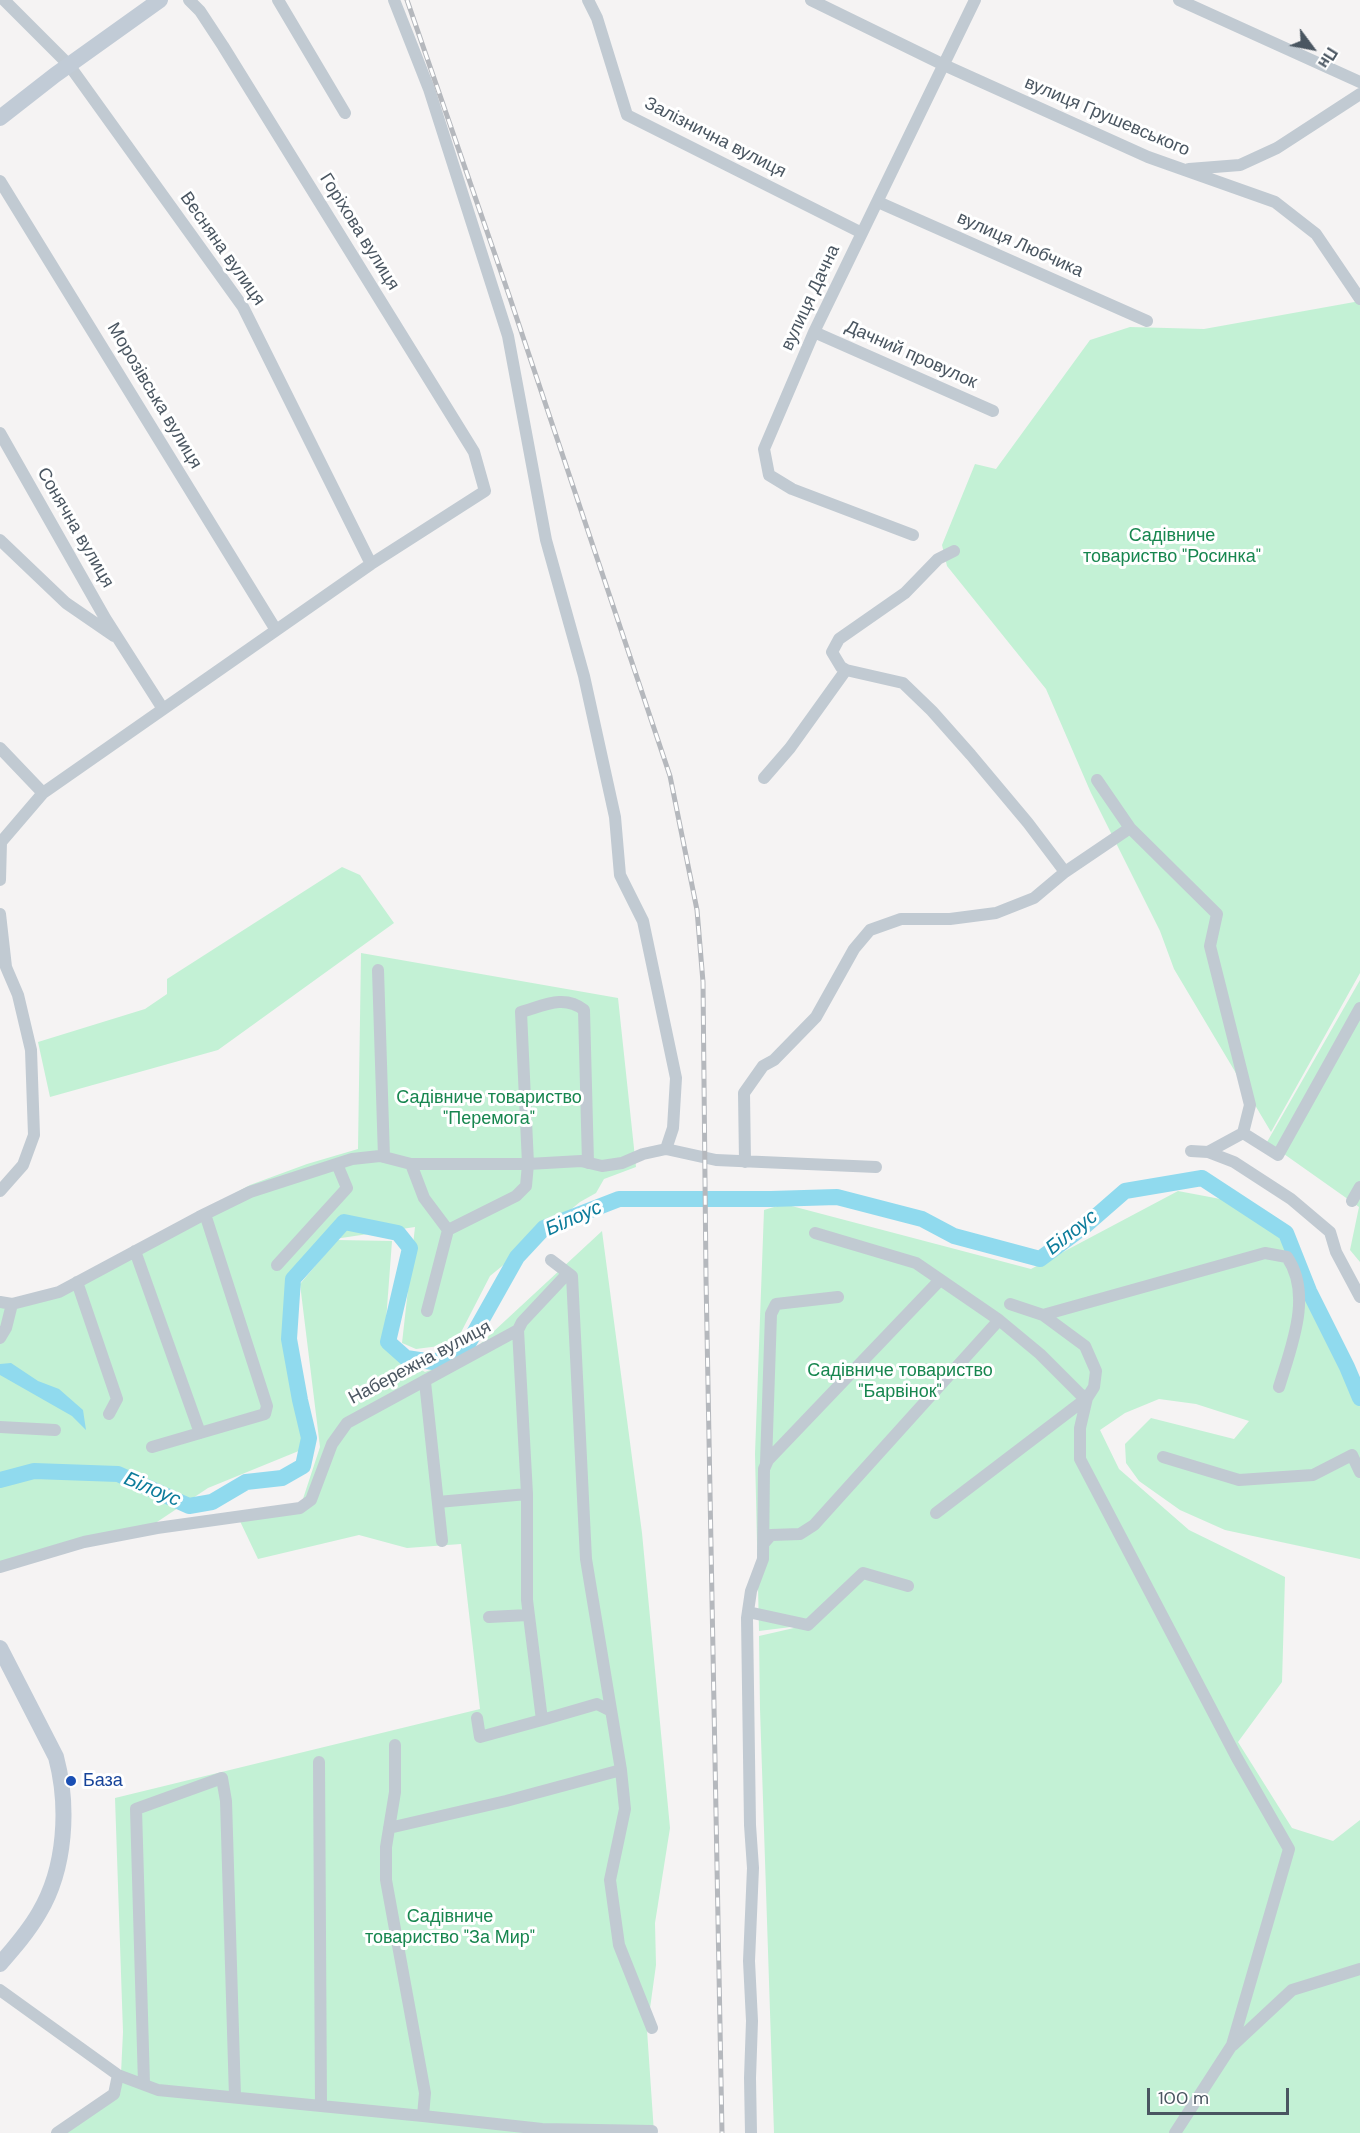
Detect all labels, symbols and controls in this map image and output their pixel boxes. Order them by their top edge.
north arrow [1282,18,1342,78]
text: Пн [1313,43,1342,72]
street label: вулиця Грушевського [1021,72,1193,162]
street label: Залізнична вулиця [641,93,789,183]
street label: Горіхова вулиця [314,169,404,295]
street label: Весняна вулиця [175,188,269,310]
street label: вулиця Любчика [954,207,1086,283]
street label: вулиця Дачна [777,242,845,354]
street label: Дачний провулок [842,316,980,394]
street label: Морозівська вулиця [102,319,206,473]
street label: Сонячна вулиця [32,464,118,592]
park label: Садівниче товариство "Росинка" [1083,525,1261,568]
park label: Садівниче товариство "Перемога" [396,1087,582,1130]
water label: Білоус [542,1196,606,1242]
water label: Білоус [1041,1205,1103,1261]
street label: Набережна вулиця [345,1316,495,1410]
park label: Садівниче товариство "Барвінок" [807,1360,993,1402]
water label: Білоус [120,1467,184,1513]
place label: База [83,1770,123,1792]
marker: База [64,1774,78,1788]
park label: Садівниче товариство "За Мир" [365,1906,535,1948]
scale bar [1150,2076,1292,2114]
text: 100 m [1158,2086,1209,2110]

